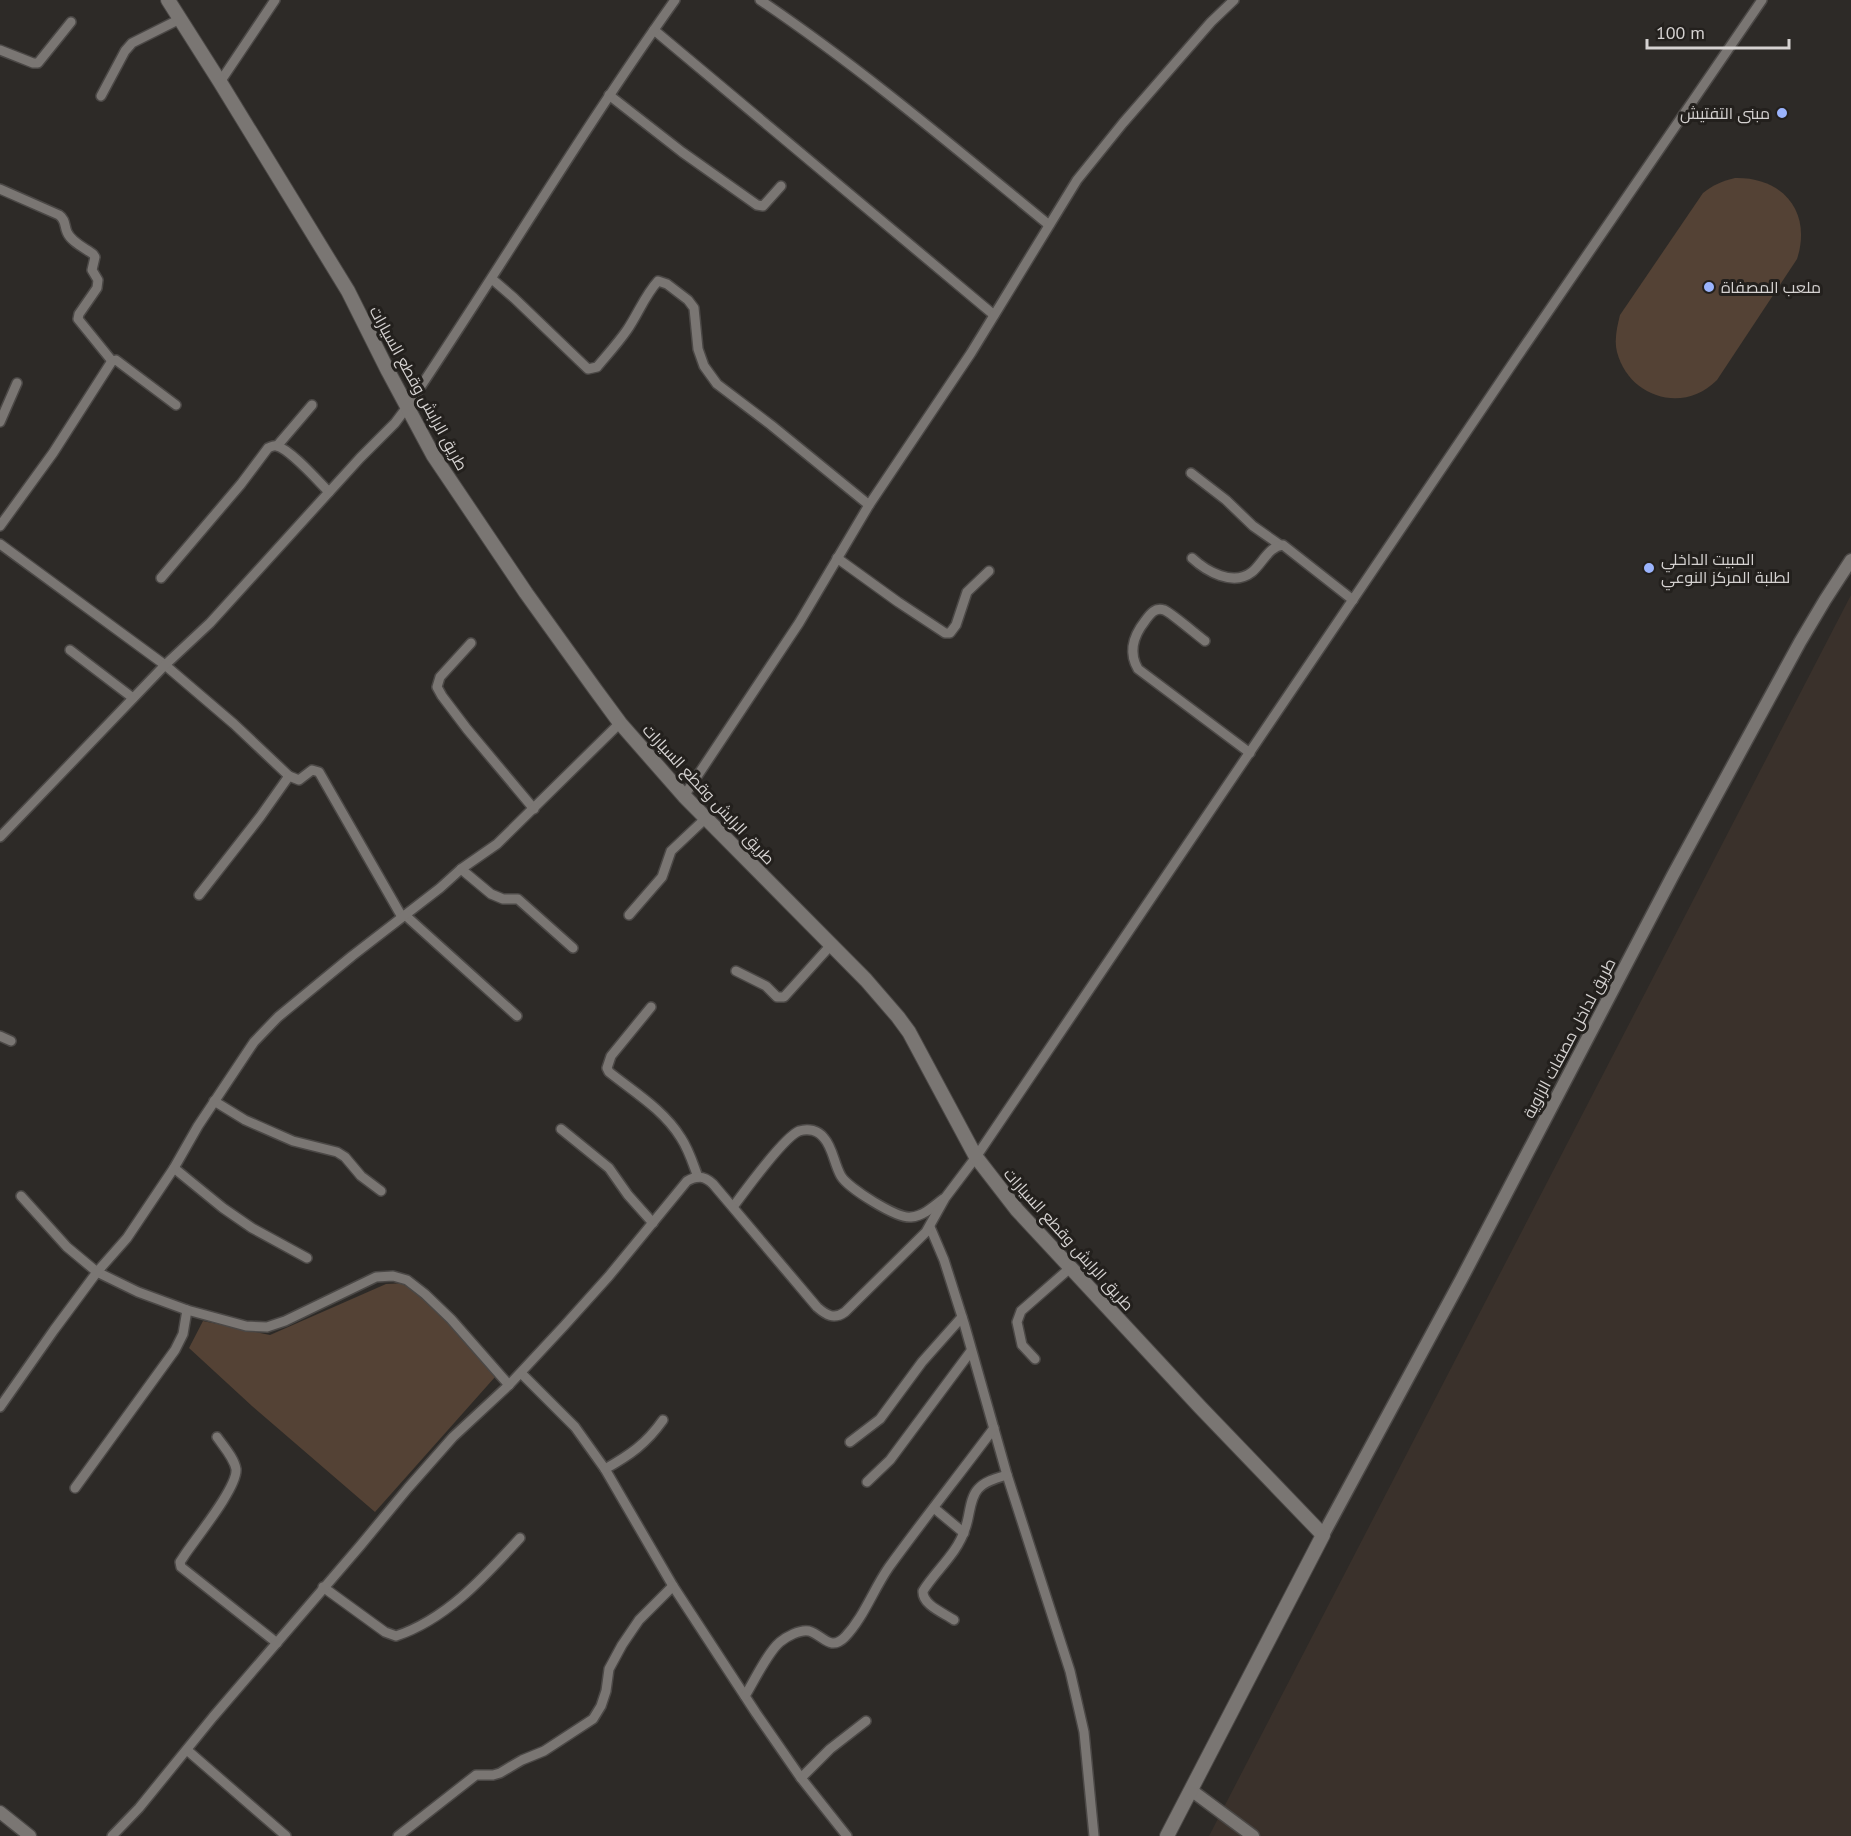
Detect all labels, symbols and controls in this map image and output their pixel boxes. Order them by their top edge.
scale bar [1647,12,1790,50]
text: 100 m [1656,21,1705,44]
place label: مبنى التفتيش [1680,103,1770,124]
marker: مبنى التفتيش [1775,106,1789,120]
place label: ملعب المصفاة [1721,277,1821,297]
marker: ملعب المصفاة [1702,280,1716,294]
street label: طريق الرابش وقطع السيارات [364,302,473,475]
place label: المبيت الداخلي لطلبة المركز النوعي [1661,549,1790,591]
marker: المبيت الداخلي لطلبة المركز النوعي [1642,561,1656,575]
street label: طريق الرابش وقطع السيارات [637,720,779,870]
street label: طريق لداخل مصفات الزاوية [1518,955,1621,1122]
street label: طريق الرابش وقطع السيارات [998,1164,1138,1316]

